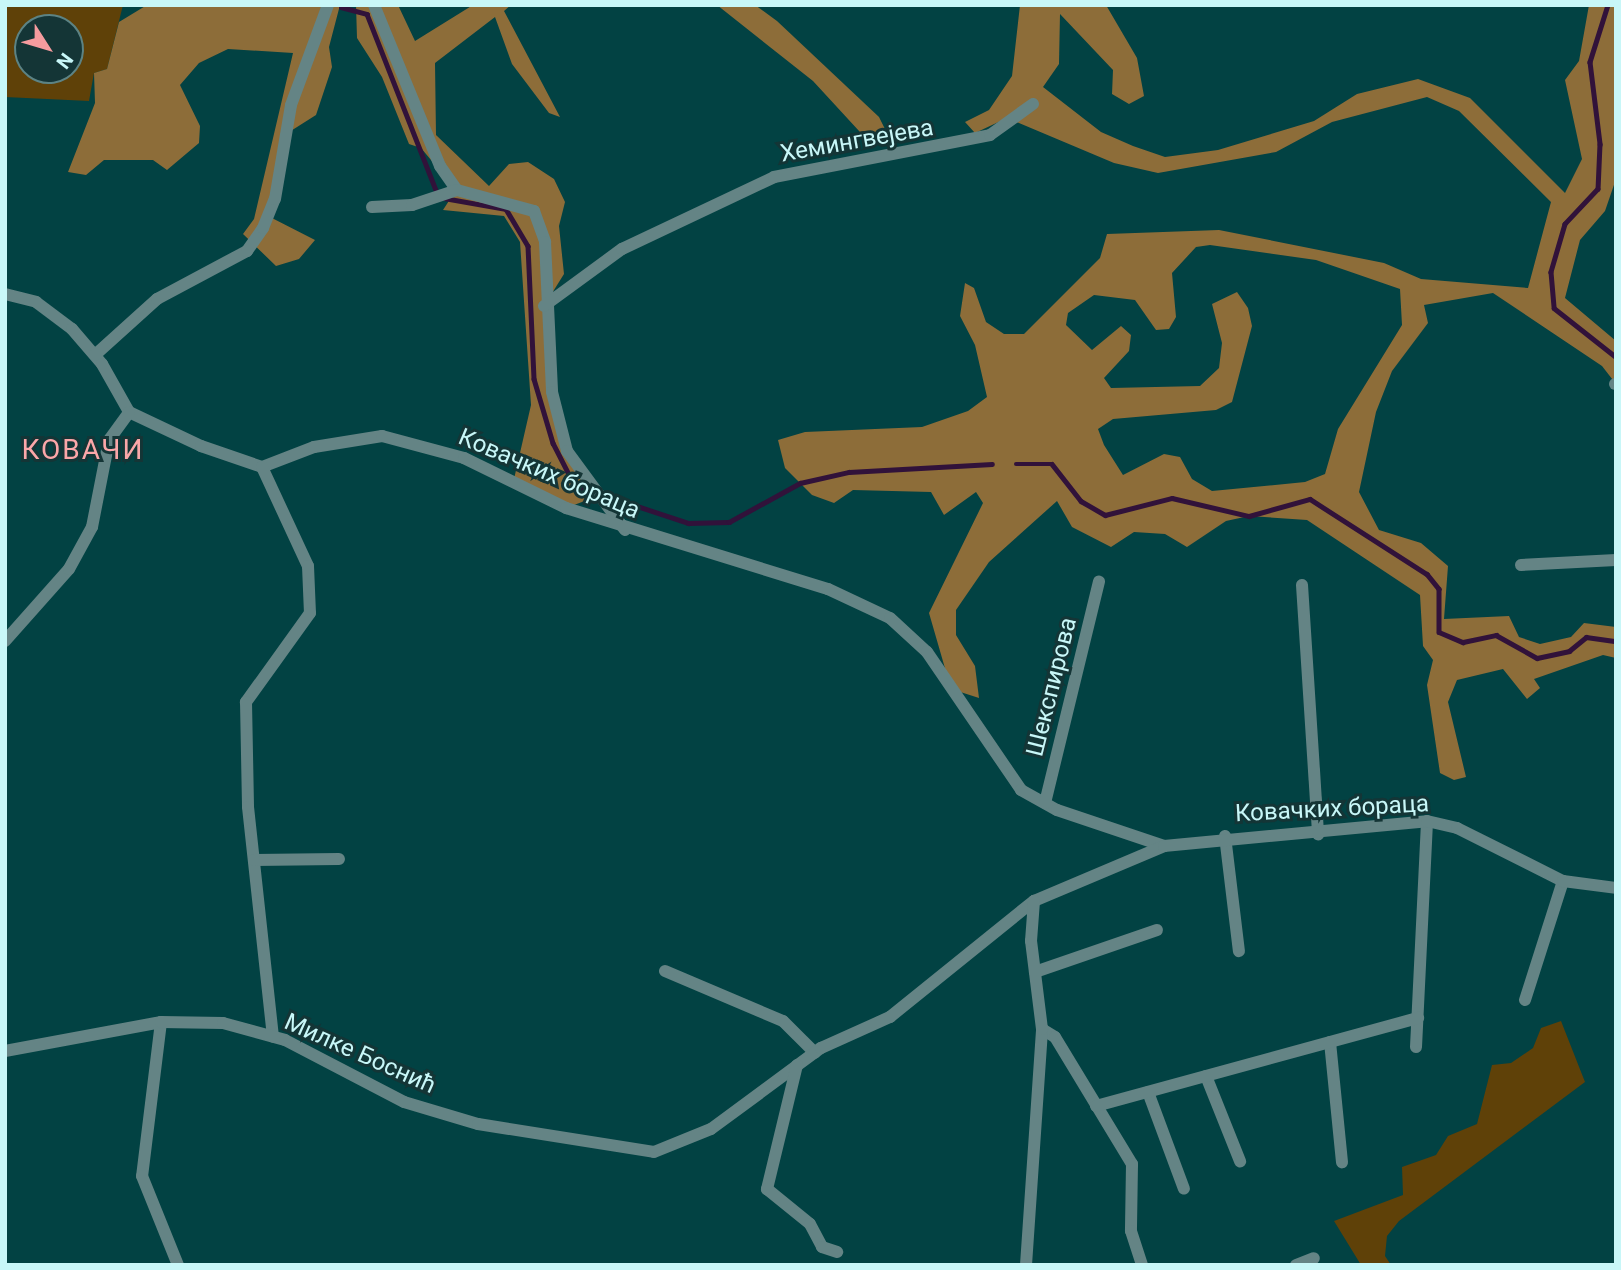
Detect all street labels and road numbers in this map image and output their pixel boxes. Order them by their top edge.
street label: Хемингвејева [778,113,936,169]
street label: Ковачких бораца [454,423,644,525]
street label: Шекспирова [1021,614,1083,760]
street label: Ковачких бораца [1234,790,1430,828]
street label: Милке Боснић [280,1008,440,1100]

